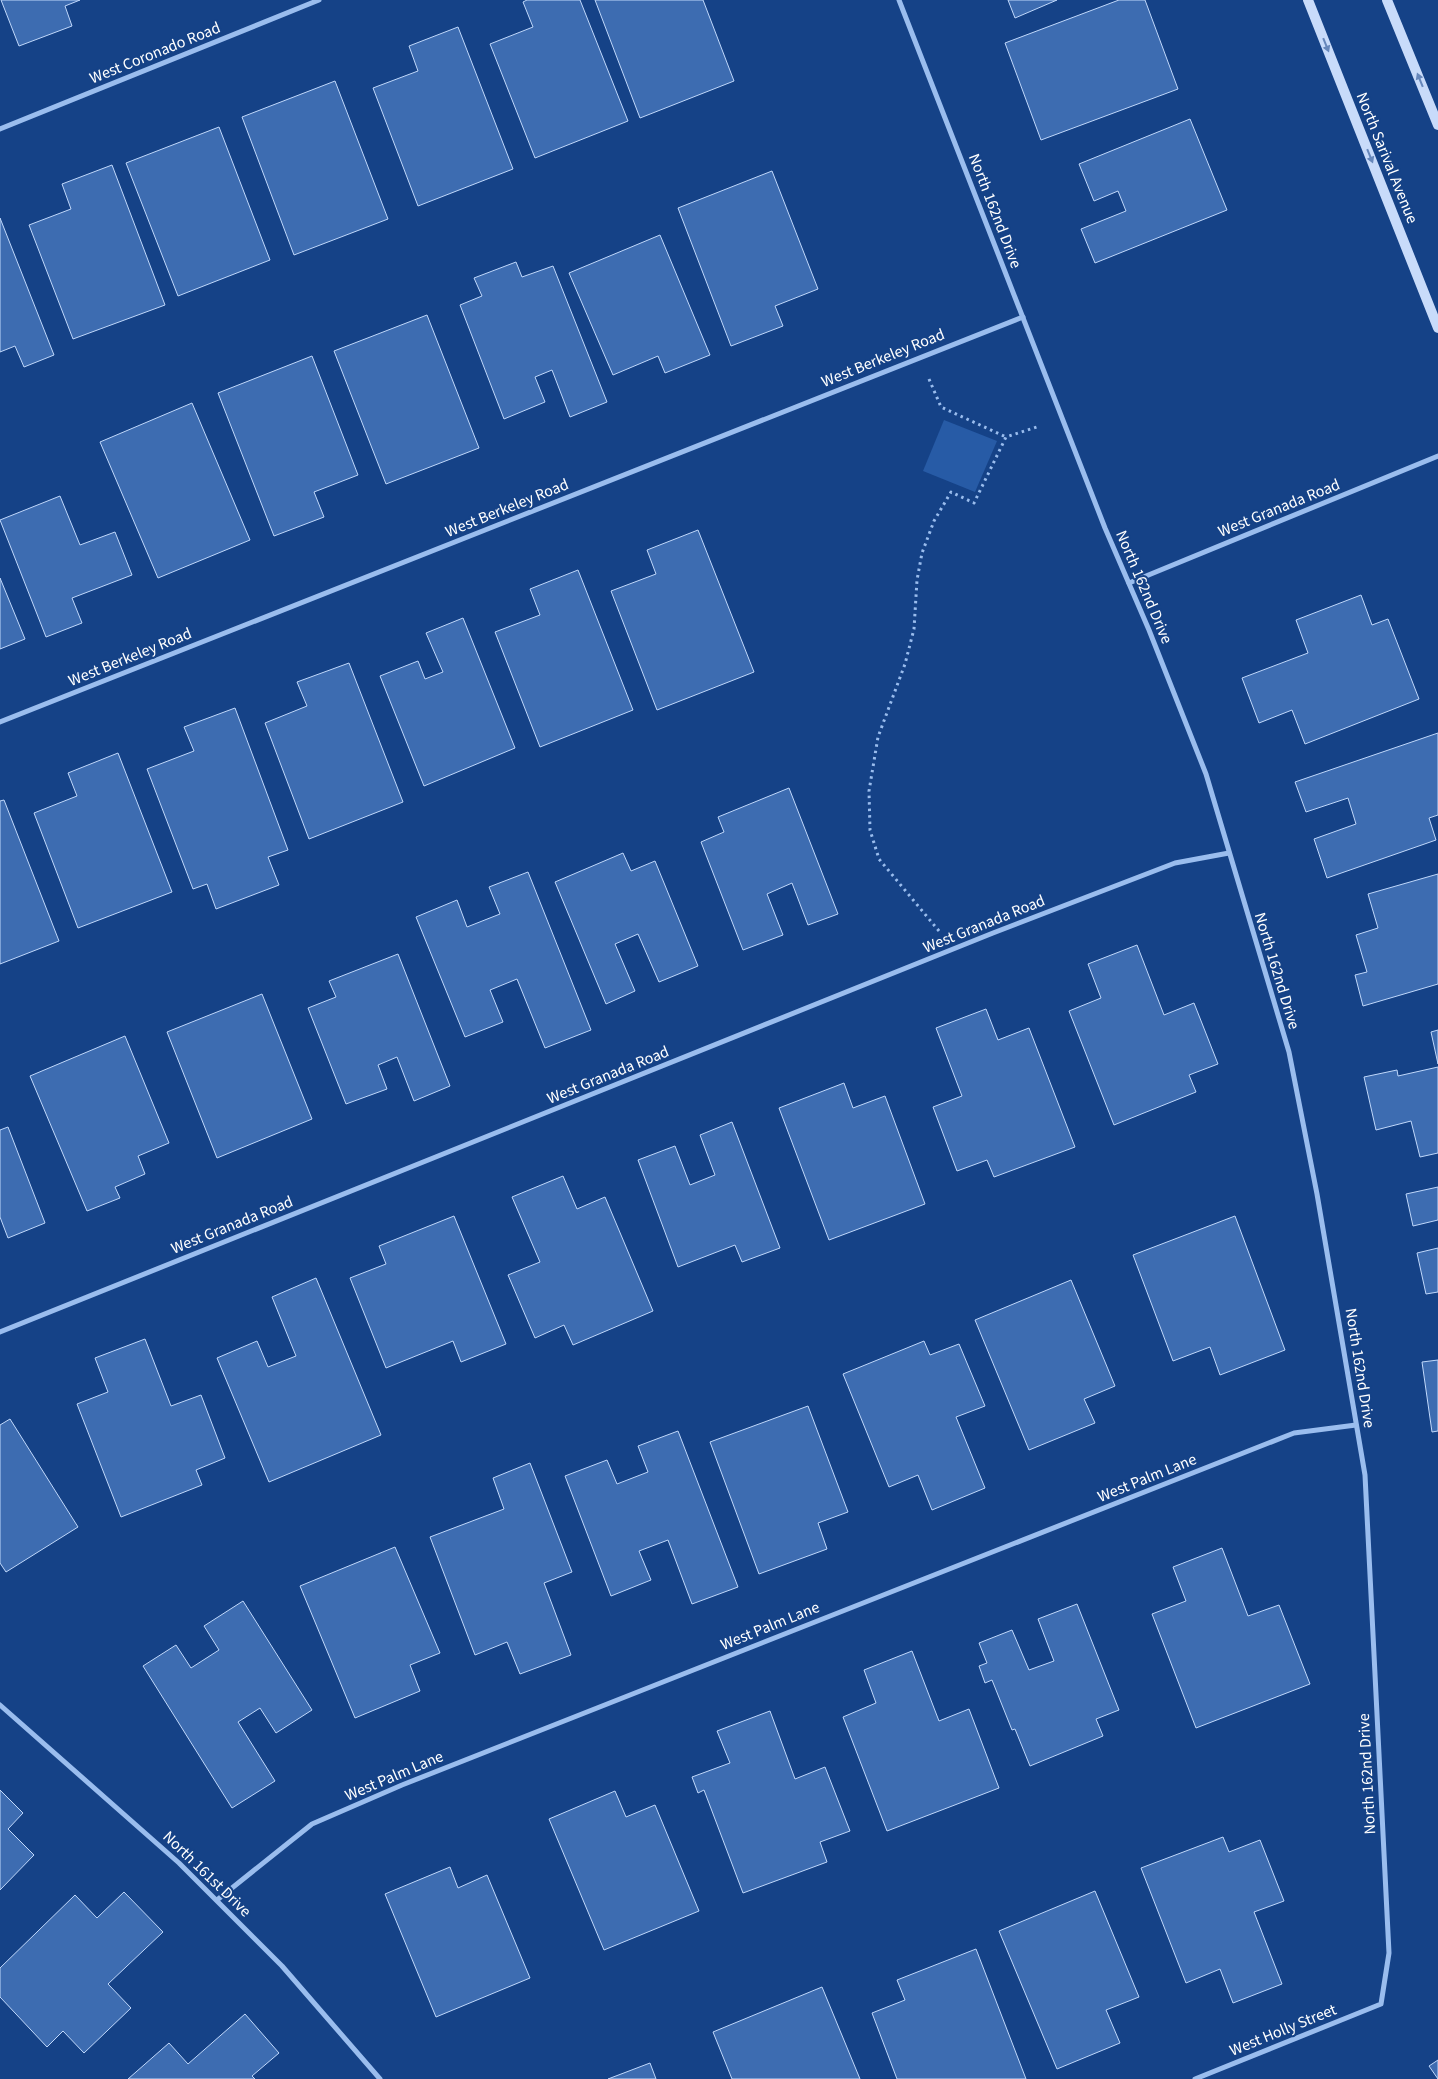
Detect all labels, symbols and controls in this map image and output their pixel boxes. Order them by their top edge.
street label: West Coronado Road [86,17,224,89]
one-way arrow [1322,38,1330,53]
one-way arrow [1415,73,1423,87]
street label: North Sarival Avenue [1351,89,1423,227]
one-way arrow [1366,149,1374,164]
street label: North 162nd Drive [963,150,1027,272]
street label: West Berkeley Road [818,323,948,393]
street label: West Berkeley Road [442,473,572,543]
street label: West Granada Road [1215,473,1343,543]
street label: North 162nd Drive [1110,527,1178,647]
street label: West Berkeley Road [65,622,195,692]
street label: West Granada Road [920,889,1048,959]
street label: North 162nd Drive [1249,910,1305,1032]
street label: West Granada Road [544,1040,672,1110]
street label: West Granada Road [168,1190,296,1260]
street label: North 162nd Drive [1340,1306,1380,1430]
street label: West Palm Lane [1094,1448,1200,1508]
street label: West Palm Lane [717,1596,823,1656]
street label: North 162nd Drive [1353,1713,1381,1835]
street label: West Palm Lane [341,1745,447,1807]
street label: North 161st Drive [158,1826,256,1922]
street label: West Holly Street [1226,1998,1340,2061]

